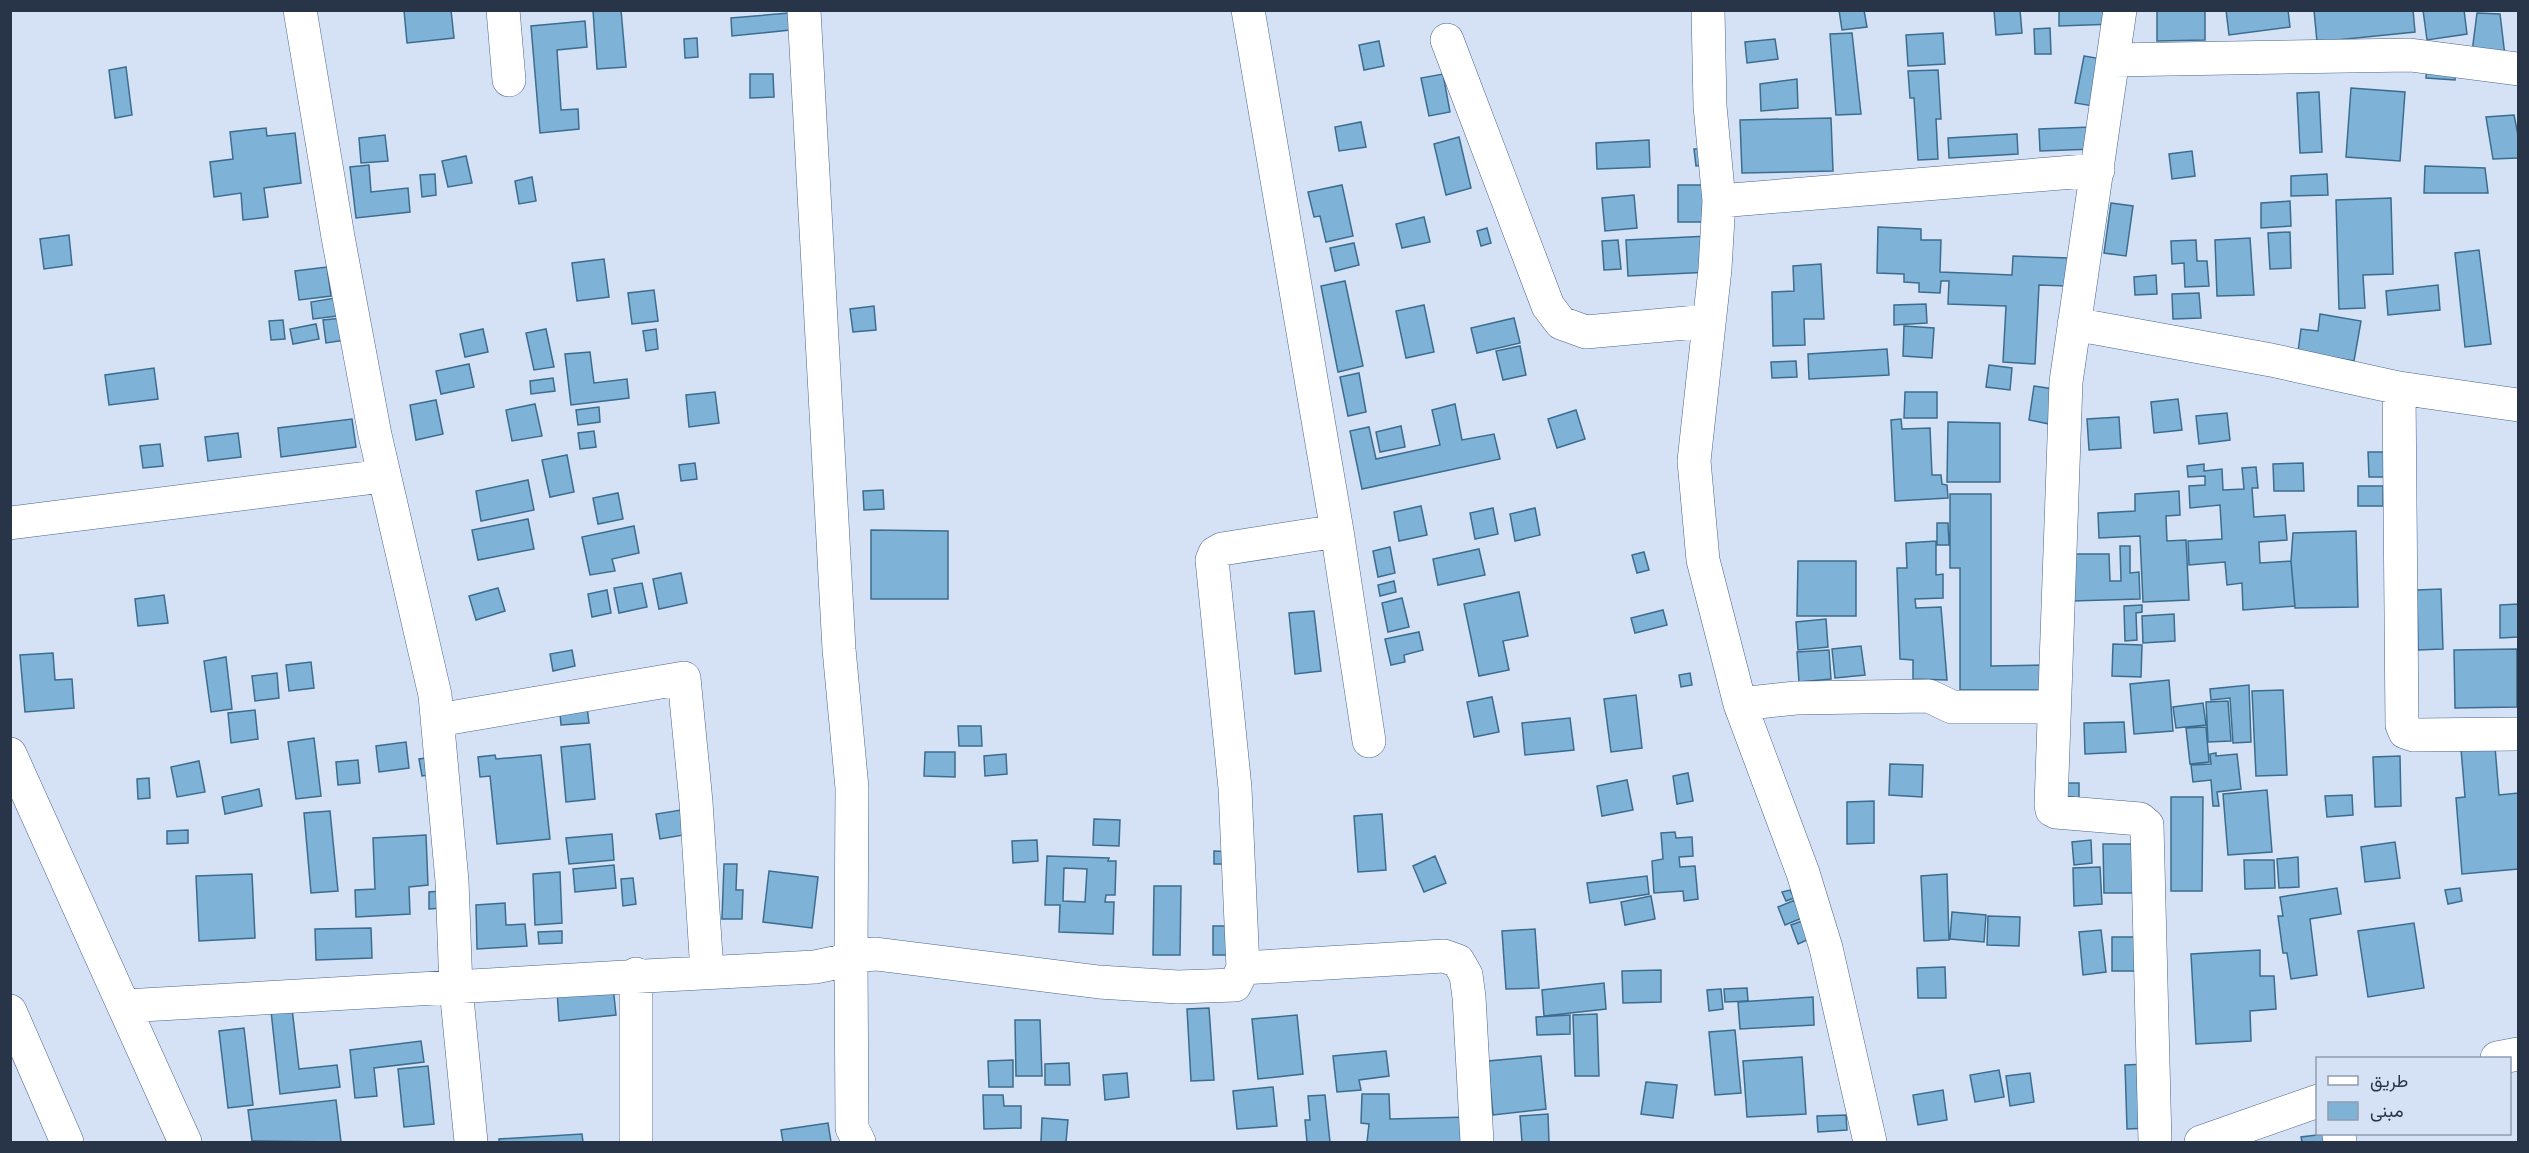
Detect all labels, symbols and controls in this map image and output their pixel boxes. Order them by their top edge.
legend [2316,1057,2511,1135]
text: طريق [2370,1069,2408,1092]
text: مبنى [2370,1099,2404,1122]

